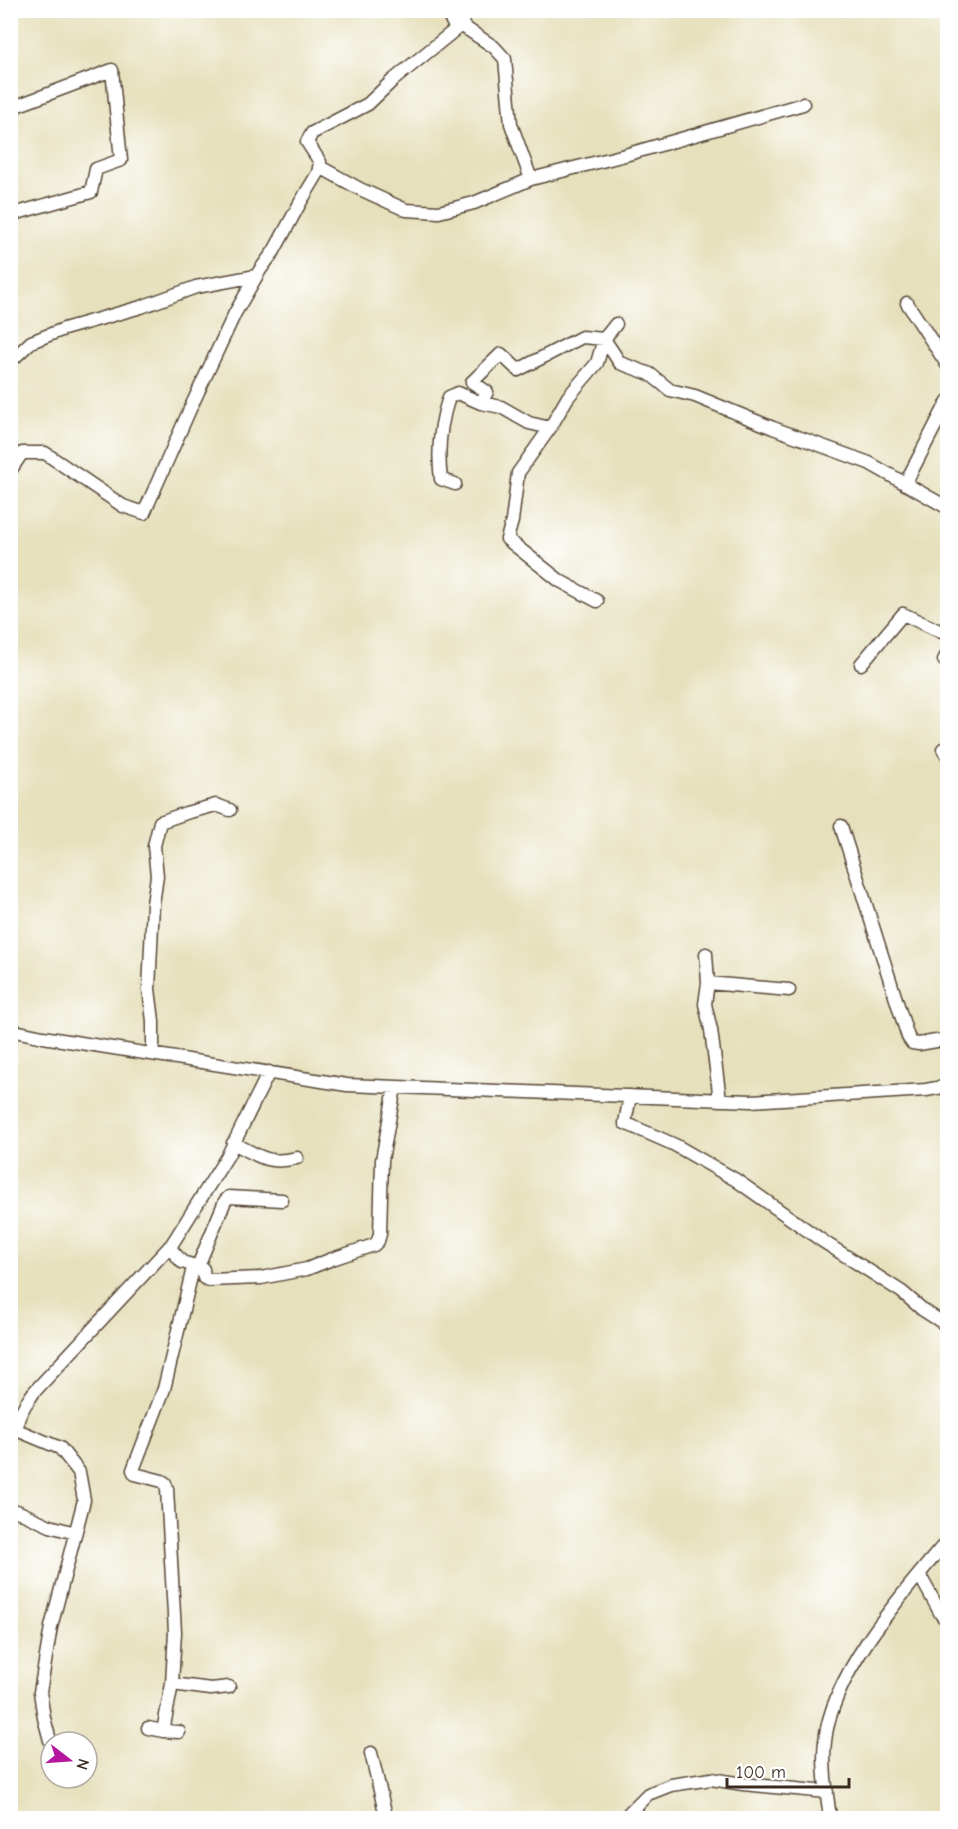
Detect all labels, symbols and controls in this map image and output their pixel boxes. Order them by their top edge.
north arrow [39,1730,99,1790]
scale bar [727,1751,848,1789]
text: N [72,1756,93,1772]
text: 100 m [736,1762,786,1783]

